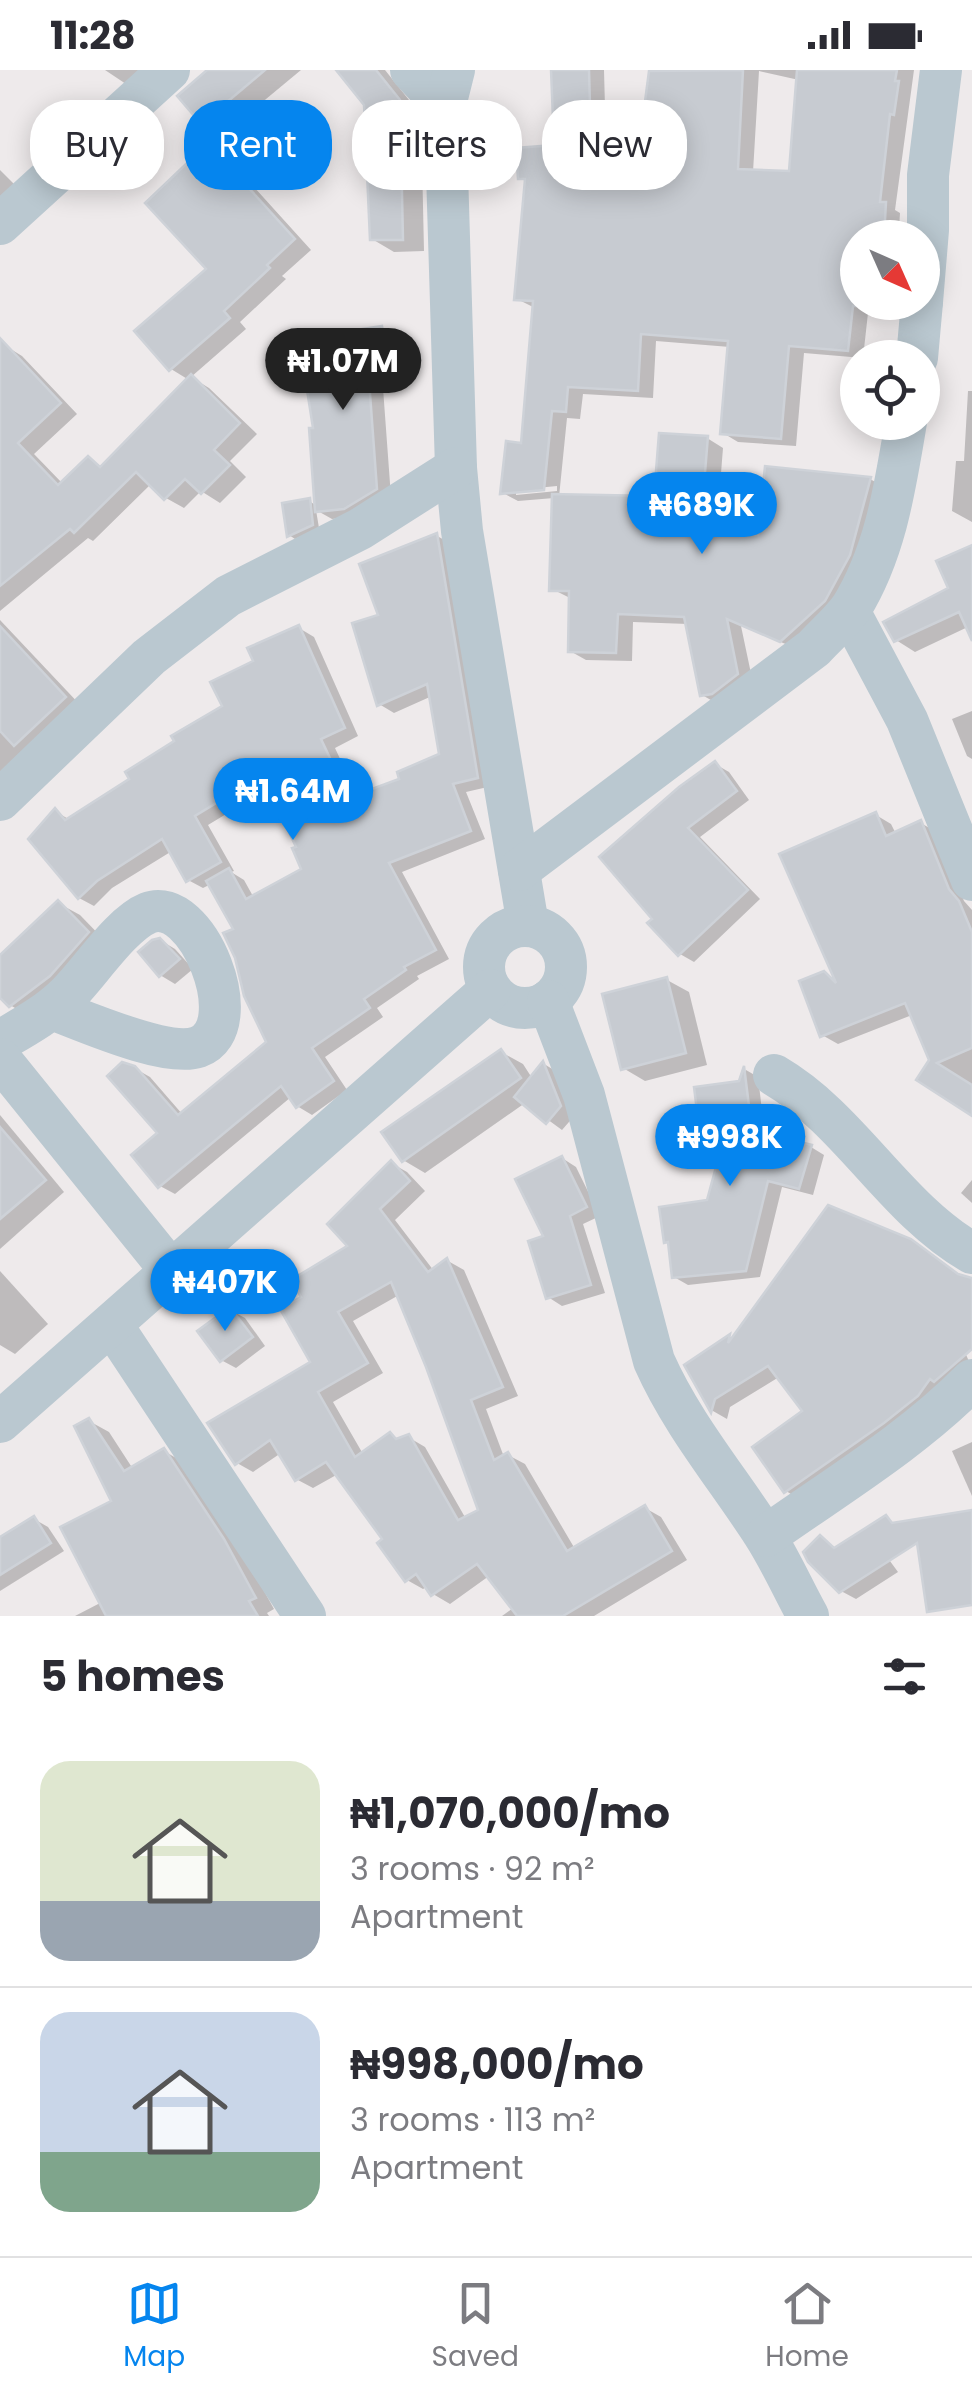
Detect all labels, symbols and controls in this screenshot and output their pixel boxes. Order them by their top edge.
text: 11:28 [50,9,136,62]
chip: Buy [30,100,164,190]
chip: Rent [184,100,332,190]
chip: Filters [352,100,522,190]
chip: New [542,100,687,190]
north arrow [840,220,940,320]
map controls [840,220,940,440]
pin: ₦1.07M [262,328,424,413]
text: ₦1.07M [287,338,399,383]
button: locate [840,340,940,440]
pin: ₦689K [632,472,772,557]
text: ₦689K [649,482,755,527]
pin: ₦1.64M [212,758,374,843]
text: ₦1.64M [235,768,351,813]
pin: ₦998K [660,1104,800,1189]
text: ₦998K [677,1114,783,1159]
pin: ₦407K [155,1249,295,1334]
text: ₦407K [172,1259,278,1304]
text: 5 homes [40,1647,225,1706]
icon: filters [877,1649,932,1704]
text: ₦1,070,000/mo [350,1784,670,1843]
icon: home [120,1801,240,1921]
text: 3 rooms · 92 m² [350,1846,594,1891]
text: Apartment [350,1894,523,1939]
text: ₦998,000/mo [350,2035,644,2094]
icon: home [120,2052,240,2172]
text: 3 rooms · 113 m² [350,2097,595,2142]
text: Apartment [350,2145,523,2190]
tab: Map [123,2276,185,2378]
tab: Saved [432,2276,519,2378]
tab: Home [765,2276,849,2378]

